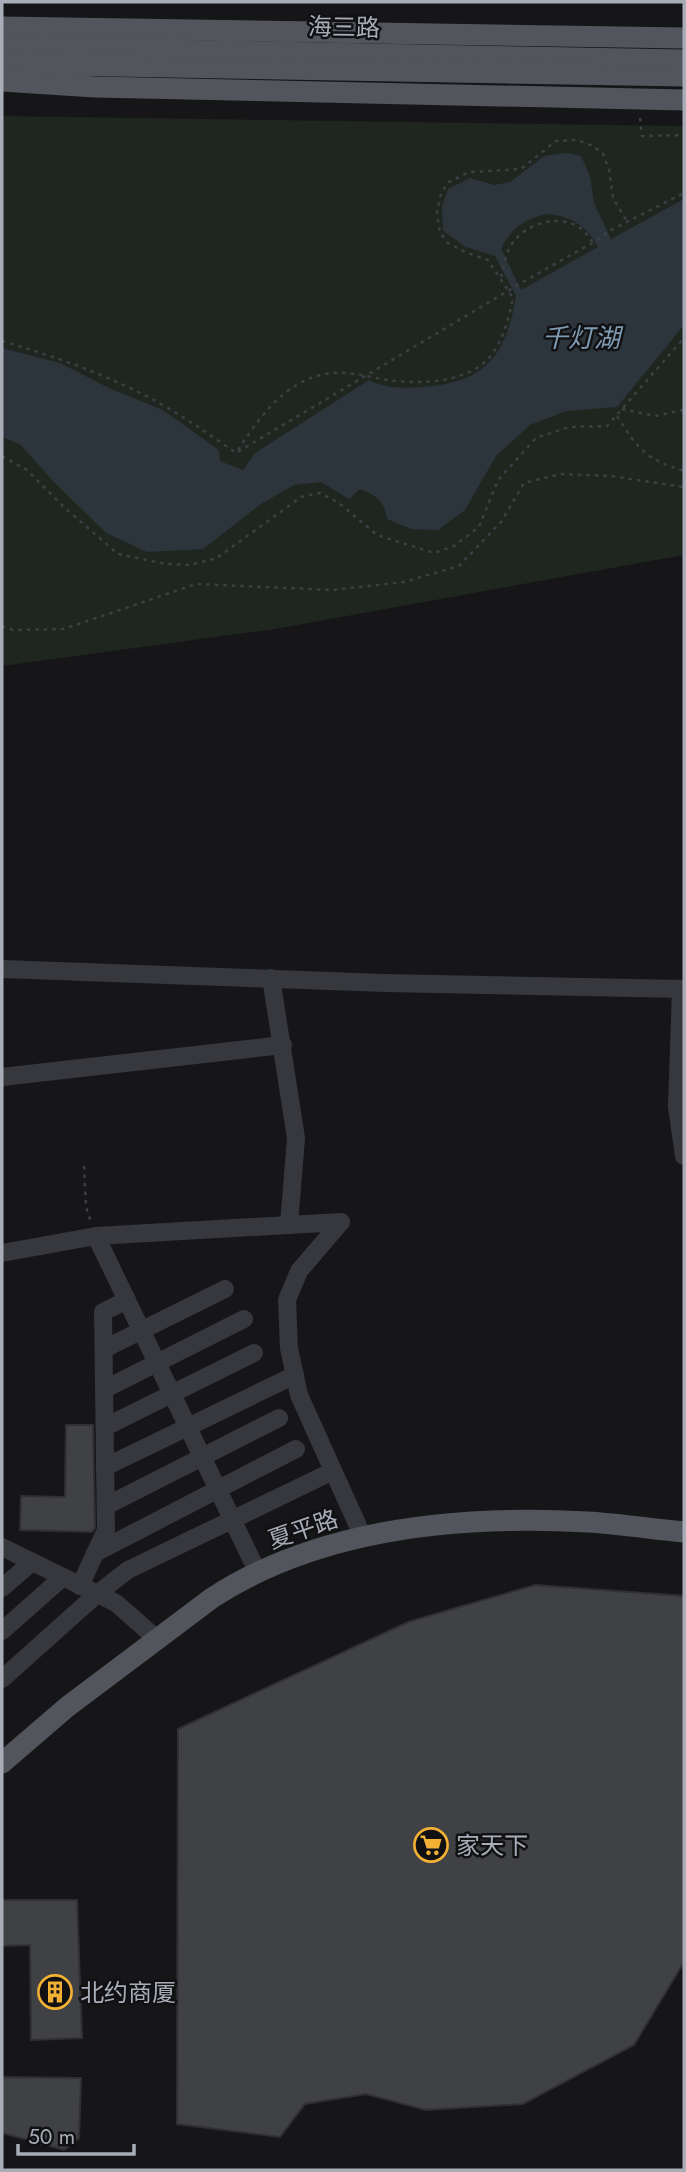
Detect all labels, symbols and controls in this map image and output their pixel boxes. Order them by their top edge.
street label: 海三路 [308,9,380,45]
water label: 千灯湖 [542,319,624,357]
street label: 夏平路 [263,1501,343,1557]
supermarket icon: 家天下 [412,1826,450,1864]
place label: 家天下 [456,1828,528,1863]
building icon: 北约商厦 [36,1973,74,2011]
place label: 北约商厦 [80,1975,176,2010]
scale bar [18,2112,133,2156]
text: 50 m [28,2122,75,2152]

